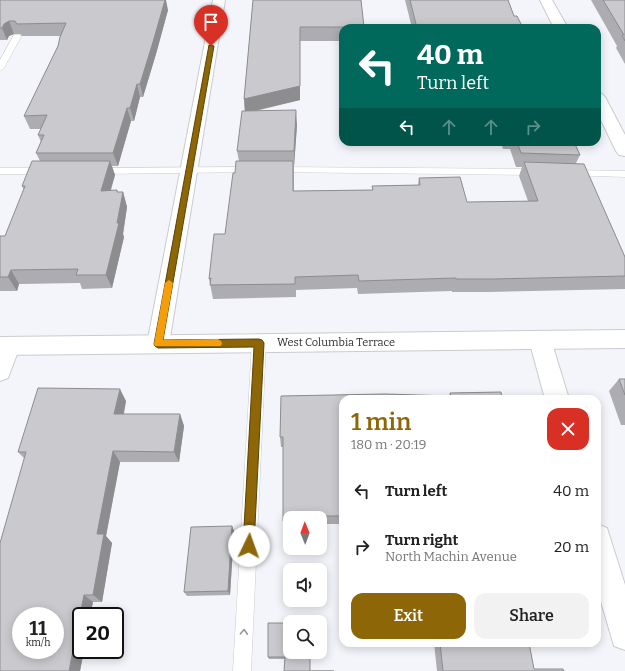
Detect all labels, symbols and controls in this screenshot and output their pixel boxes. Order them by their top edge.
pin [194,5,228,46]
icon: arrive [200,11,222,33]
text: 40 m [417,38,484,71]
icon: left [351,40,403,92]
text: Turn left [417,72,489,94]
icon: left [396,116,418,138]
icon: ahead [438,116,460,138]
icon: ahead [480,116,502,138]
icon: right [522,116,544,138]
street label: West Columbia Terrace [277,336,395,349]
text: 1 min [351,408,411,436]
button: close [547,408,589,450]
text: 180 m · 20:19 [351,437,426,452]
icon: left [351,480,373,502]
text: Turn left [385,482,447,500]
text: 40 m [553,482,589,500]
north arrow [283,511,327,555]
map controls [283,511,327,659]
position arrow [228,525,270,567]
text: Turn right [385,531,458,549]
icon: right [351,536,373,558]
text: 20 m [554,538,589,556]
text: North Machin Avenue [385,549,517,564]
button: sound [283,563,327,607]
button: Exit [351,593,466,639]
button: Share [474,593,589,639]
speed limit sign: 20 [72,607,124,659]
button: search [283,615,327,659]
text: 11 [29,616,47,640]
one-way arrow [240,629,249,635]
text: km/h [26,637,50,649]

